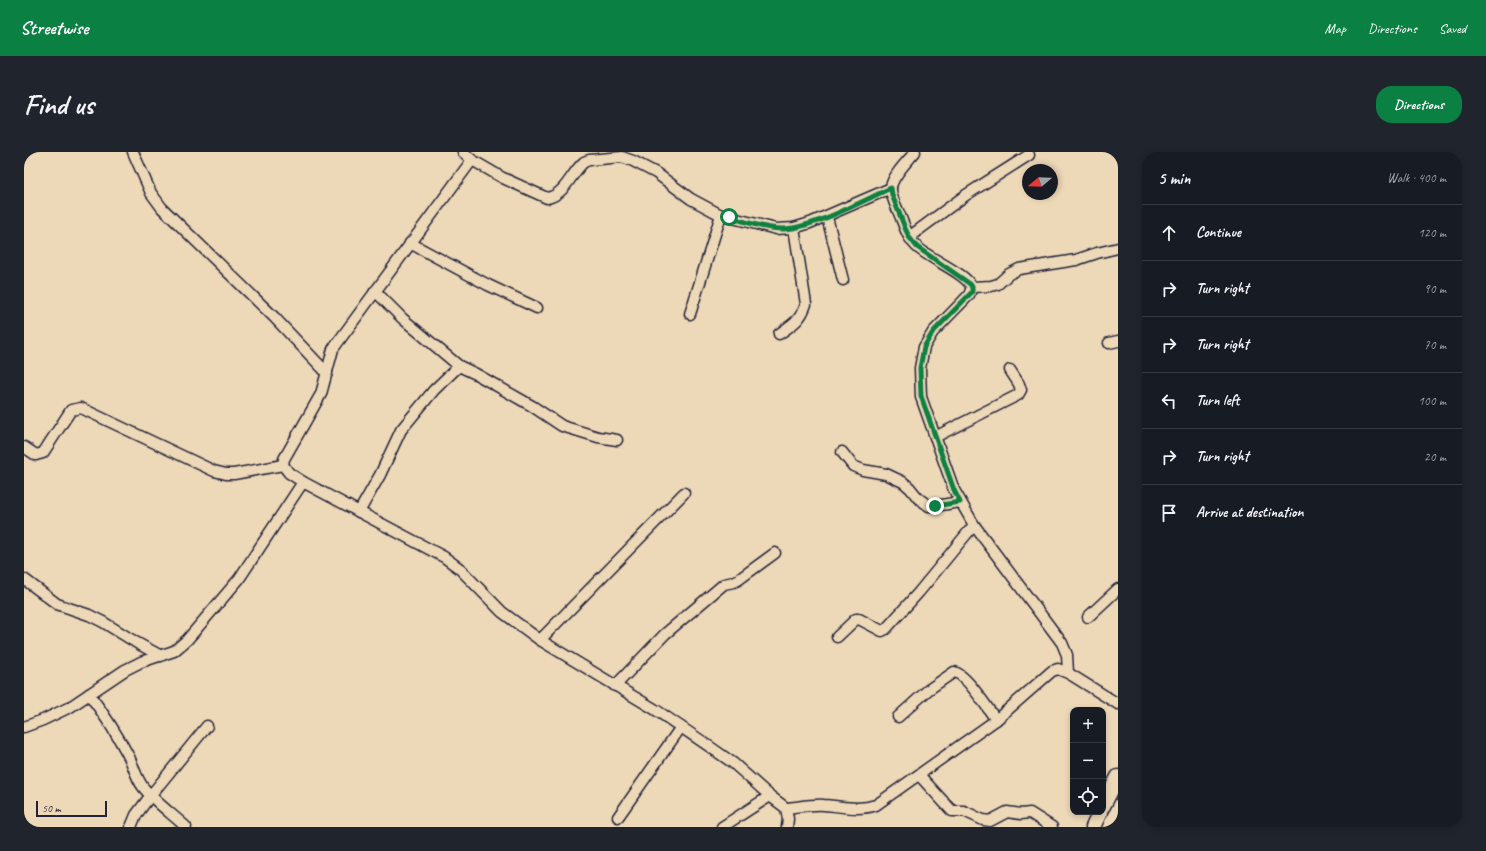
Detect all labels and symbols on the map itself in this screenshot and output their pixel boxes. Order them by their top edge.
north arrow [1022,164,1058,200]
route start [720,208,738,226]
route end [926,497,944,515]
scale bar [36,799,107,818]

